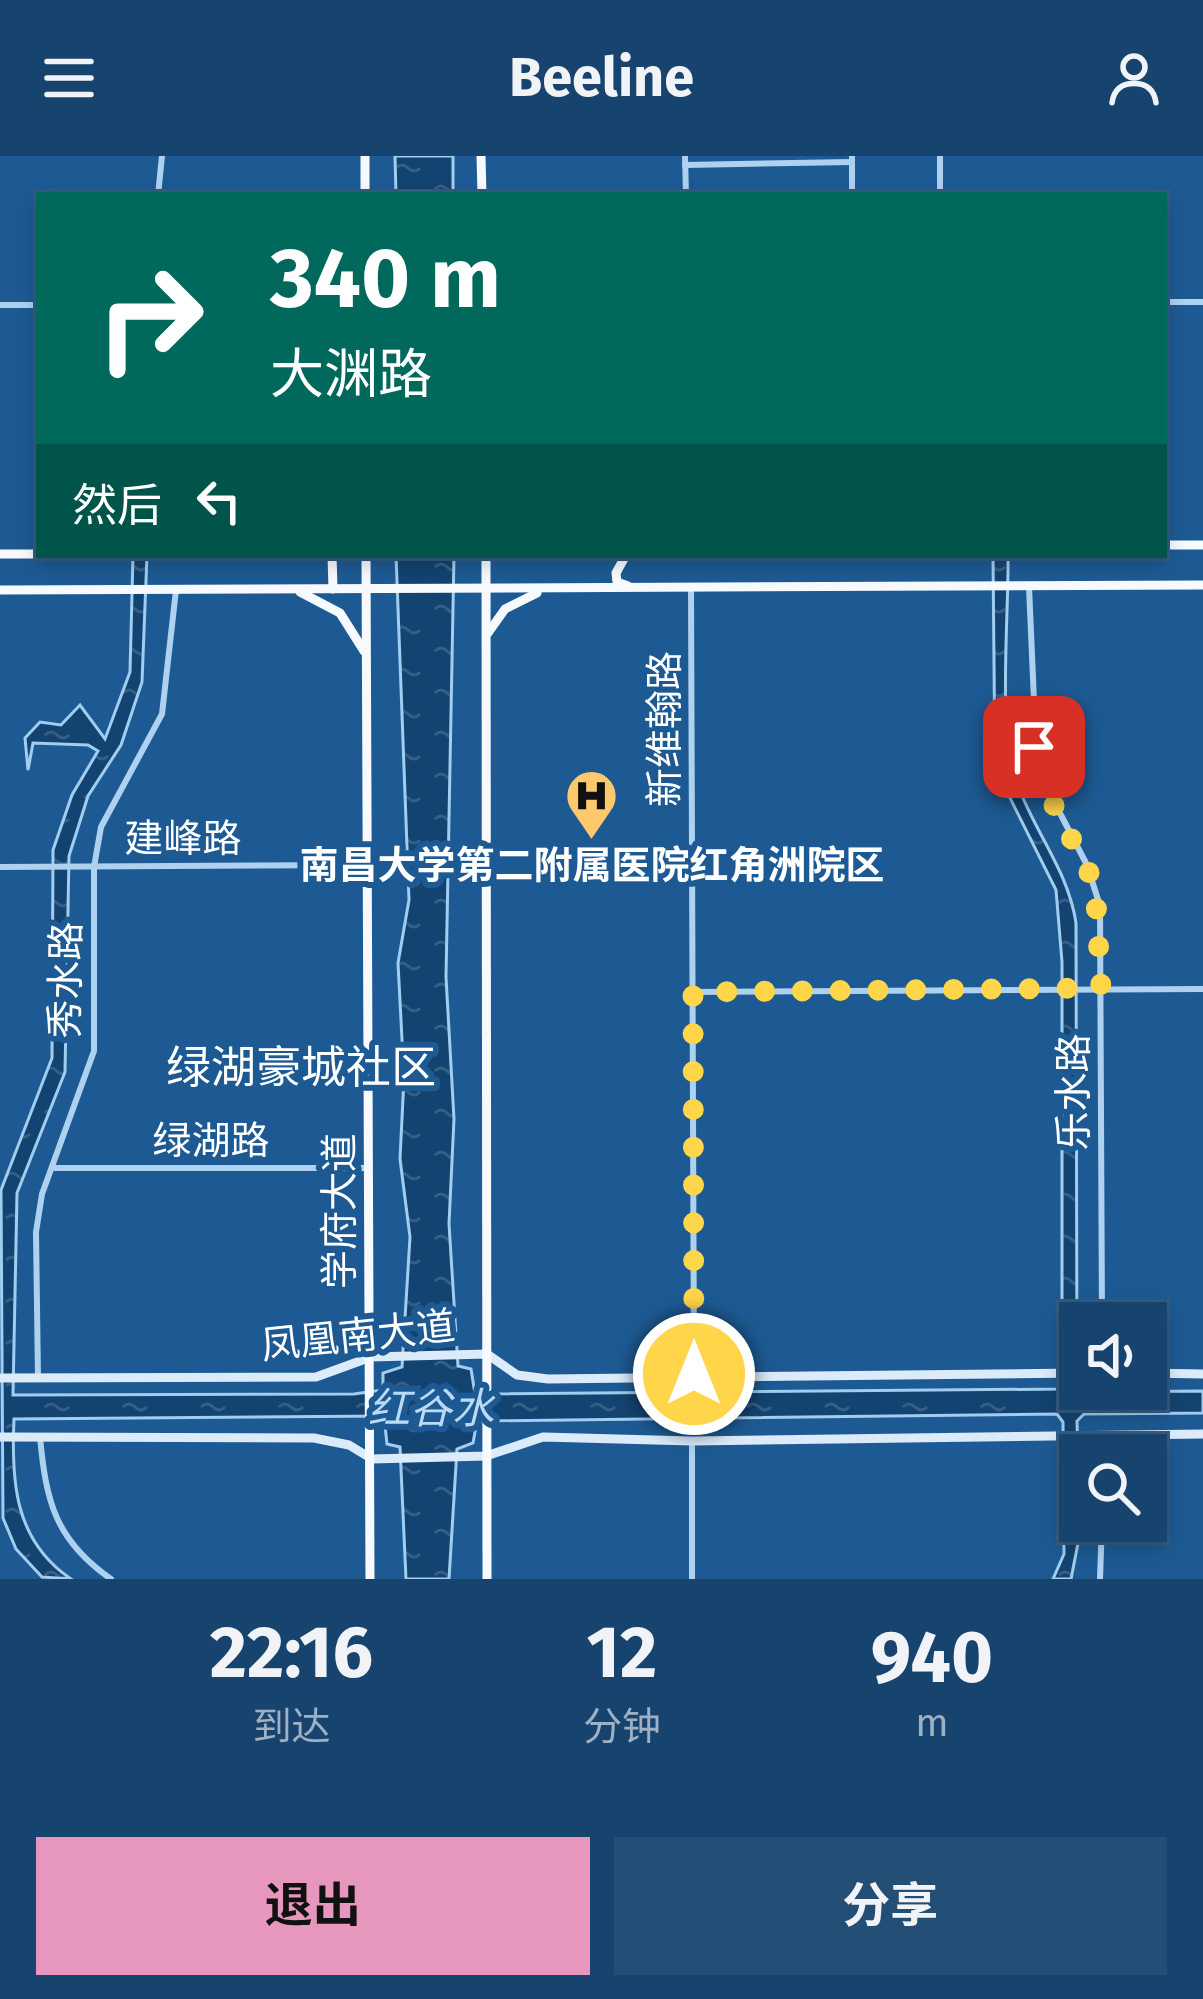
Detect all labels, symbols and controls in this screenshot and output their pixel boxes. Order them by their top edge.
icon: menu [36,45,102,111]
icon: person [1101,45,1167,111]
text: Beeline [509,46,694,110]
text: 340 m [270,228,501,329]
icon: right [72,240,228,396]
text: 大渊路 [270,343,432,407]
icon: left [186,468,252,534]
text: 然后 [72,479,162,533]
street label: 新维翰路 [642,651,688,807]
pin [983,696,1085,798]
icon: arrive [1001,714,1067,780]
hospital icon: 南昌大学第二附属医院红角洲院区 [564,768,620,842]
street label: 建峰路 [124,816,242,862]
place label: 南昌大学第二附属医院红角洲院区 [299,843,885,889]
street label: 秀水路 [42,921,90,1039]
street label: 乐水路 [1051,1033,1097,1151]
district label: 绿湖豪城社区 [166,1041,436,1095]
street label: 绿湖路 [152,1118,270,1164]
street label: 学府大道 [317,1133,363,1289]
map controls [1059,1302,1167,1542]
button: sound [1059,1302,1167,1410]
street label: 凤凰南大道 [259,1303,457,1369]
position arrow [631,1311,757,1437]
water label: 红谷水 [368,1384,496,1434]
button: search [1059,1434,1167,1542]
text: 22:16 [210,1610,373,1696]
text: 12 [587,1610,657,1696]
text: 940 [871,1615,993,1701]
text: m [915,1700,949,1746]
text: 到达 [252,1704,330,1750]
text: 分钟 [583,1704,661,1750]
button: 退出 [36,1837,590,1975]
button: 分享 [614,1837,1167,1975]

